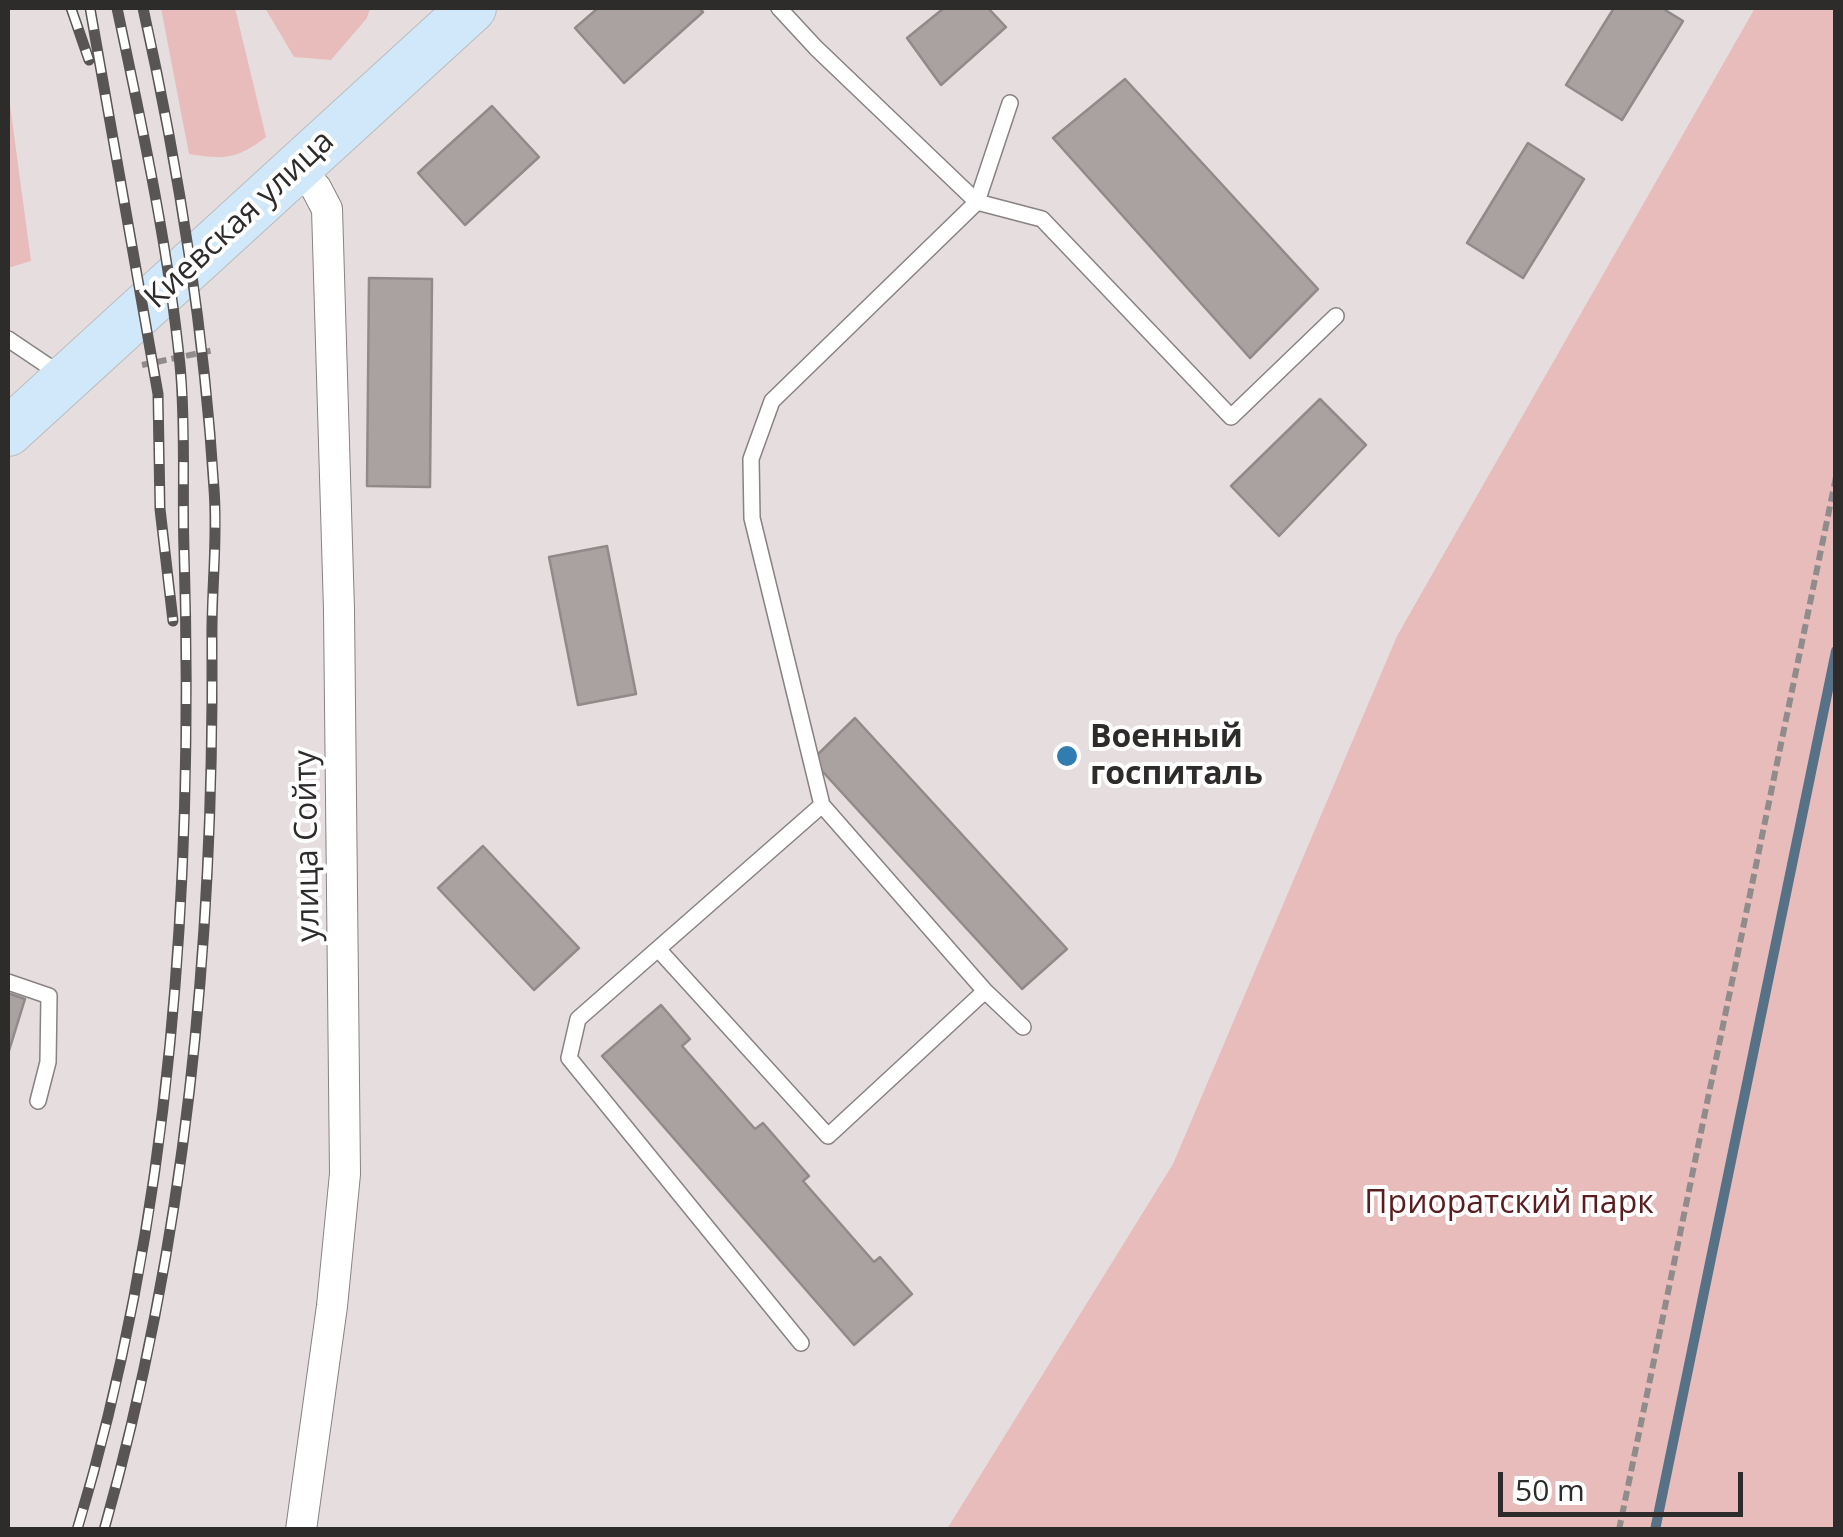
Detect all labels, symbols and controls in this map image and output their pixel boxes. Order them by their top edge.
street label: Киевская улица [138,123,342,317]
place label: Военный госпиталь [1090,719,1263,794]
marker: Военный госпиталь [1054,743,1080,769]
street label: улица Сойту [287,750,329,942]
park label: Приоратский парк [1364,1185,1654,1223]
scale bar [1503,1452,1748,1514]
text: 50 m [1515,1469,1585,1510]

